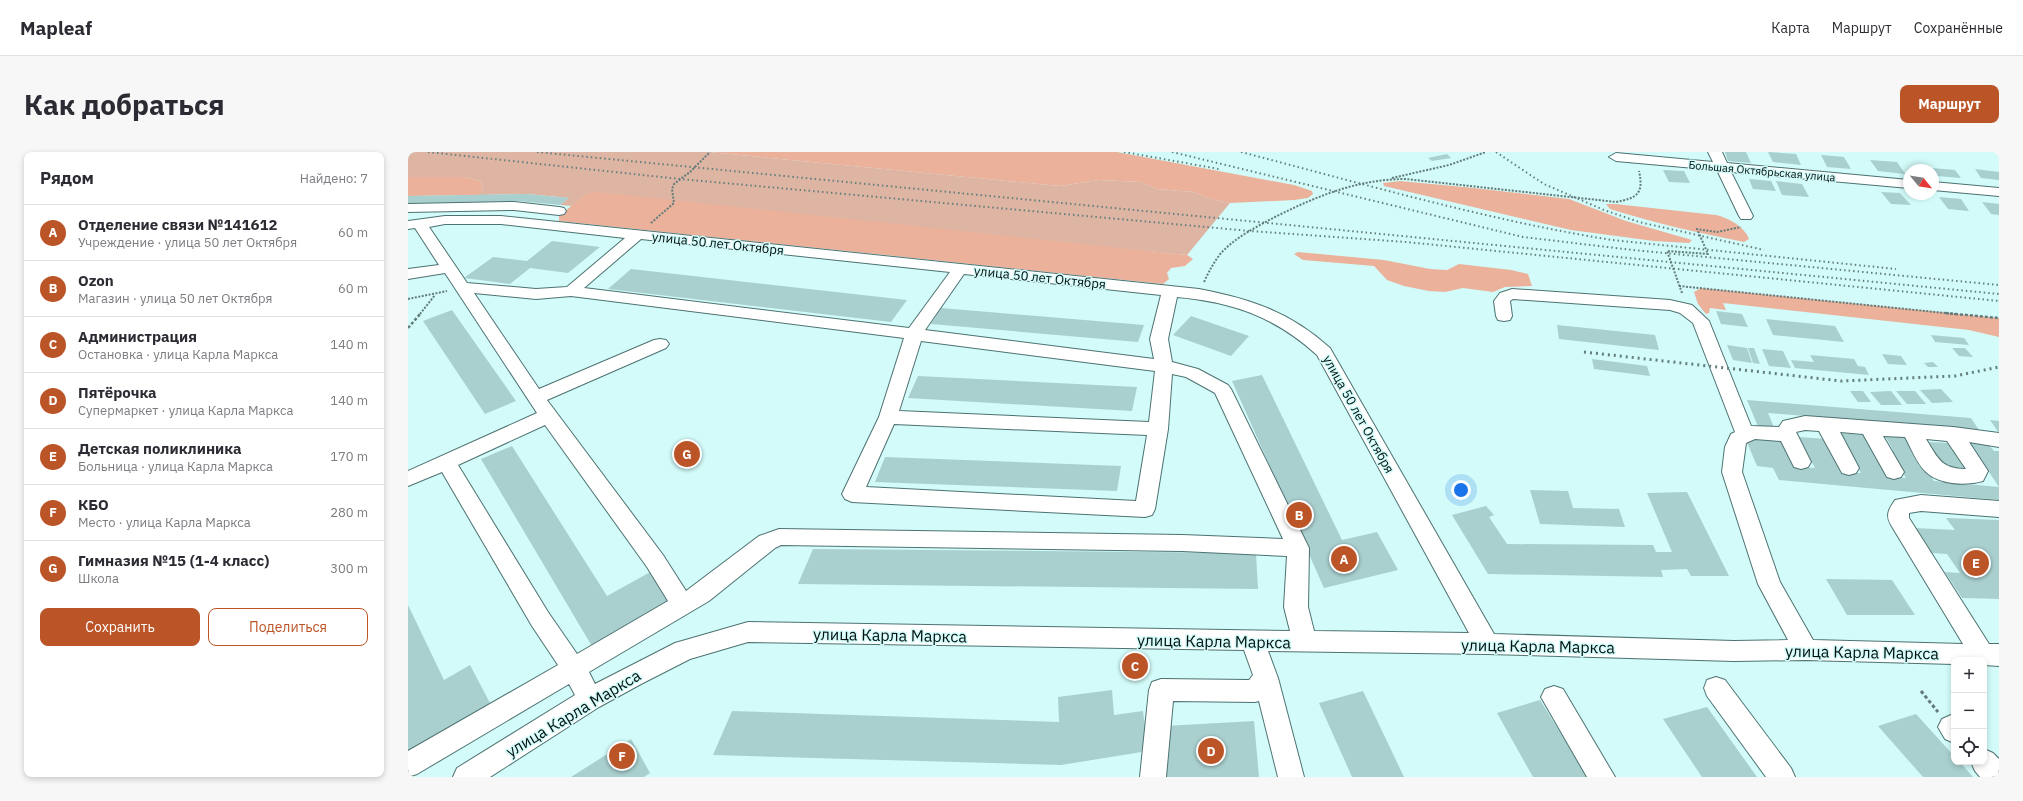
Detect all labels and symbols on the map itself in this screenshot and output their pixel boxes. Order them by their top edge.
street label: Большая Октябрьская улица [1688,158,1836,184]
north arrow [1903,164,1939,200]
street label: улица 50 лет Октября [651,228,785,259]
street label: улица 50 лет Октября [973,262,1107,293]
street label: улица 50 лет Октября [1319,352,1398,476]
pin: G [674,439,700,469]
your location [1451,480,1471,500]
pin: B [1286,500,1312,530]
pin: A [1331,544,1357,574]
pin: E [1963,548,1989,578]
street label: улица Карла Маркса [813,624,967,646]
street label: улица Карла Маркса [1137,630,1291,652]
street label: улица Карла Маркса [1461,635,1615,657]
street label: улица Карла Маркса [1785,641,1939,663]
pin: C [1122,651,1148,681]
street label: улица Карла Маркса [502,665,644,761]
pin: D [1198,736,1224,766]
pin: F [609,741,635,771]

